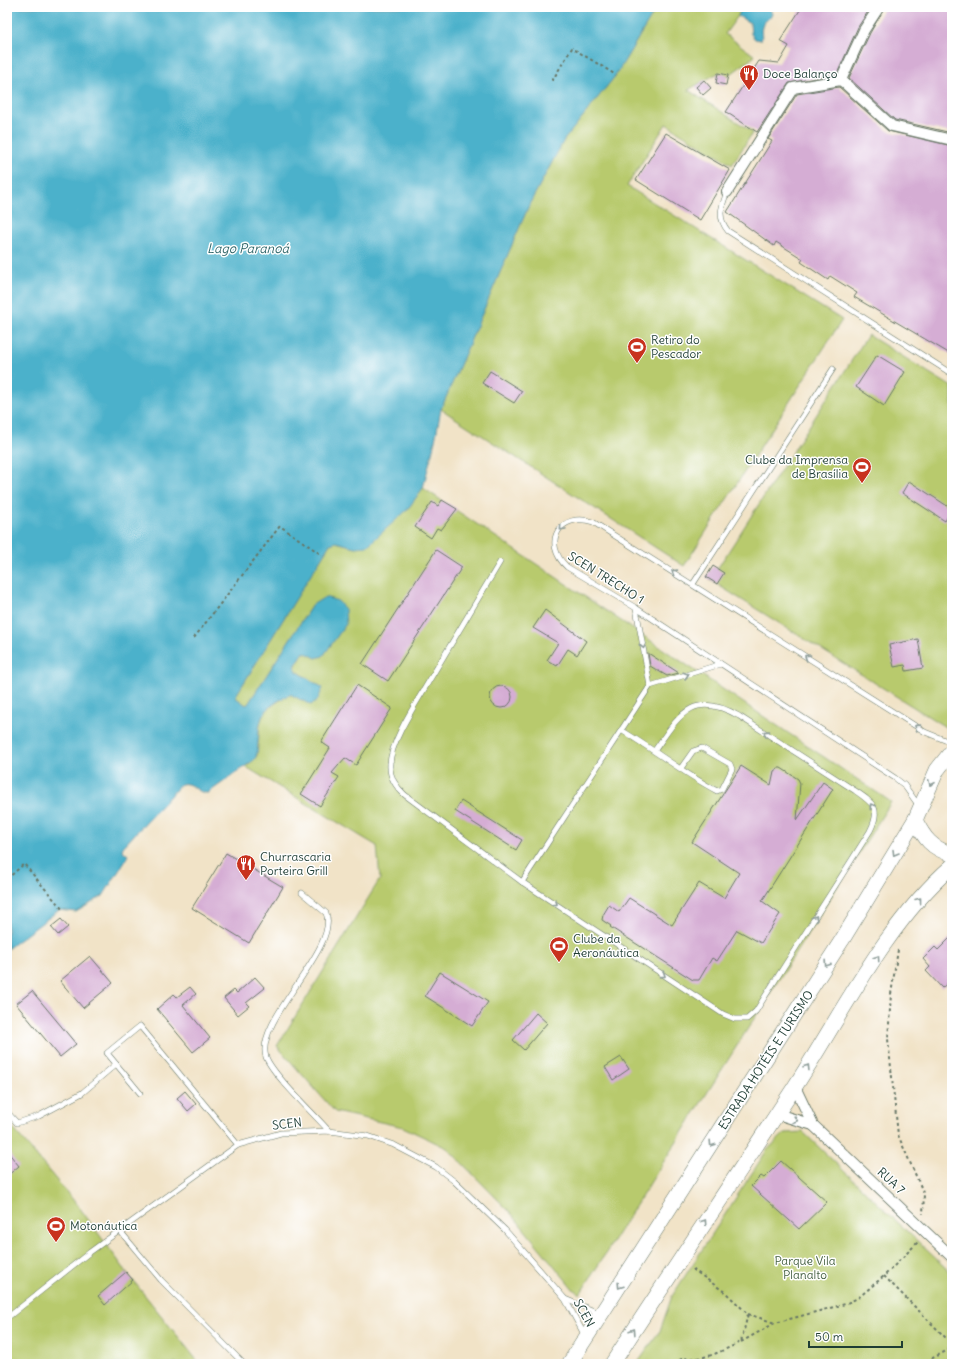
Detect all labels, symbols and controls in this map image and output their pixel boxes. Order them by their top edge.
restaurant icon: Doce Balanço [738,63,760,91]
place label: Doce Balanço [763,66,838,81]
water label: Lago Paranoá [207,240,289,257]
place label: Retiro do Pescador [651,332,701,361]
sports icon: Retiro do Pescador [626,336,648,364]
place label: Clube da Imprensa de Brasília [745,452,848,481]
sports icon: Clube da Imprensa de Brasília [851,456,873,484]
one-way arrow [560,523,567,531]
street label: SCEN TRECHO 1 [565,548,647,607]
one-way arrow [671,569,678,577]
one-way arrow [638,643,647,649]
one-way arrow [804,654,811,662]
one-way arrow [682,671,689,680]
one-way arrow [914,725,921,732]
one-way arrow [763,730,770,738]
one-way arrow [928,779,936,786]
one-way arrow [870,804,877,811]
place label: Churrascaria Porteira Grill [260,849,331,878]
one-way arrow [892,849,900,856]
restaurant icon: Churrascaria Porteira Grill [235,853,257,881]
one-way arrow [915,897,922,904]
one-way arrow [550,898,557,905]
one-way arrow [810,915,818,922]
place label: Clube da Aeronáutica [573,931,639,960]
sports icon: Clube da Aeronáutica [548,935,570,963]
one-way arrow [872,955,880,962]
one-way arrow [824,960,832,967]
one-way arrow [659,970,666,978]
street label: ESTRADA HOTÉIS E TURISMO [715,987,816,1132]
one-way arrow [802,1065,809,1072]
street label: SCEN [271,1114,303,1133]
one-way arrow [791,1115,798,1124]
one-way arrow [709,1140,716,1147]
street label: RUA 7 [874,1164,908,1197]
sports icon: Motonáutica [45,1215,67,1243]
place label: Motonáutica [70,1218,138,1233]
one-way arrow [699,1219,707,1226]
park label: Parque Vila Planalto [774,1253,836,1282]
one-way arrow [617,1282,624,1289]
street label: SCEN [571,1296,598,1329]
scale bar [809,1323,902,1349]
one-way arrow [628,1328,636,1335]
text: 50 m [815,1329,844,1344]

